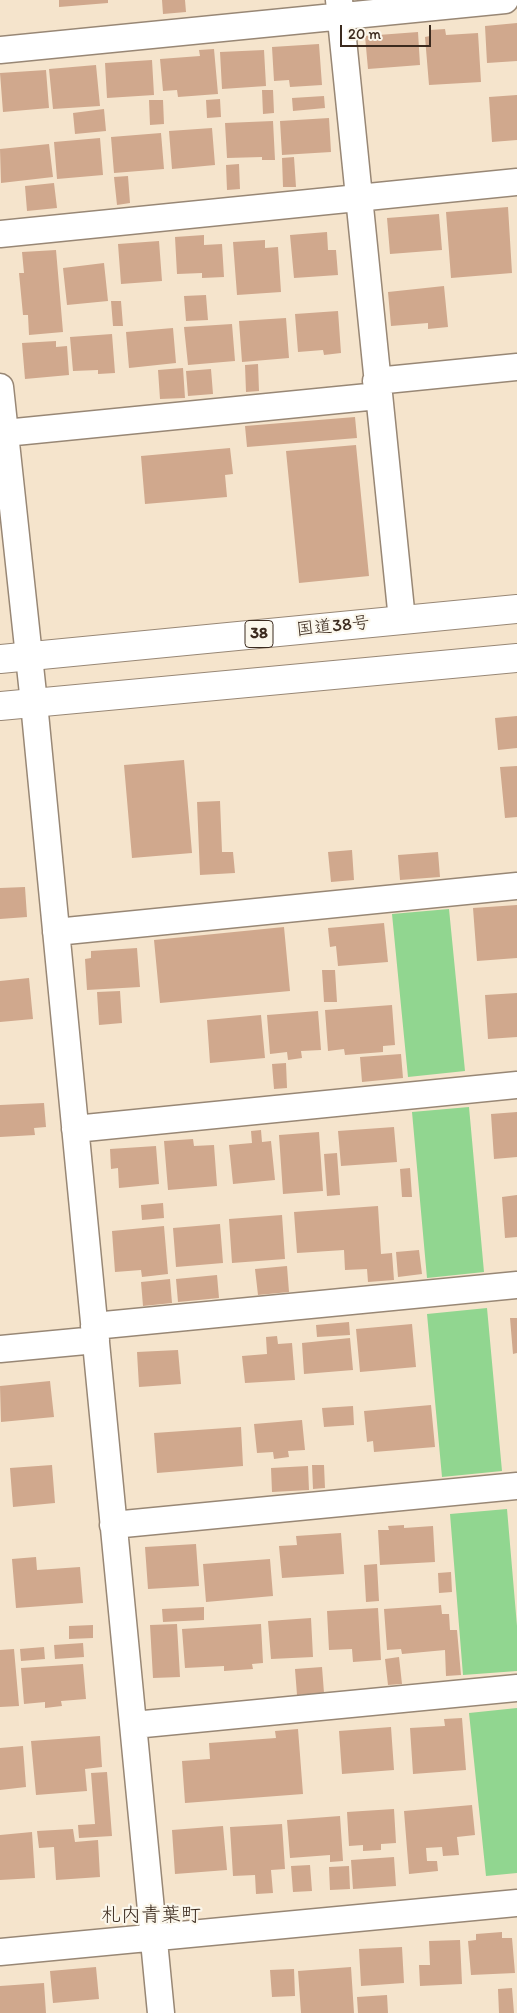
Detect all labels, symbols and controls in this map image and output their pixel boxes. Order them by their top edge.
scale bar [342,15,433,47]
text: 20 m [348,25,381,43]
street label: 国道38号 [295,612,371,642]
road number: 38 [245,620,273,648]
district label: 札内青葉町 [101,1904,201,1928]

